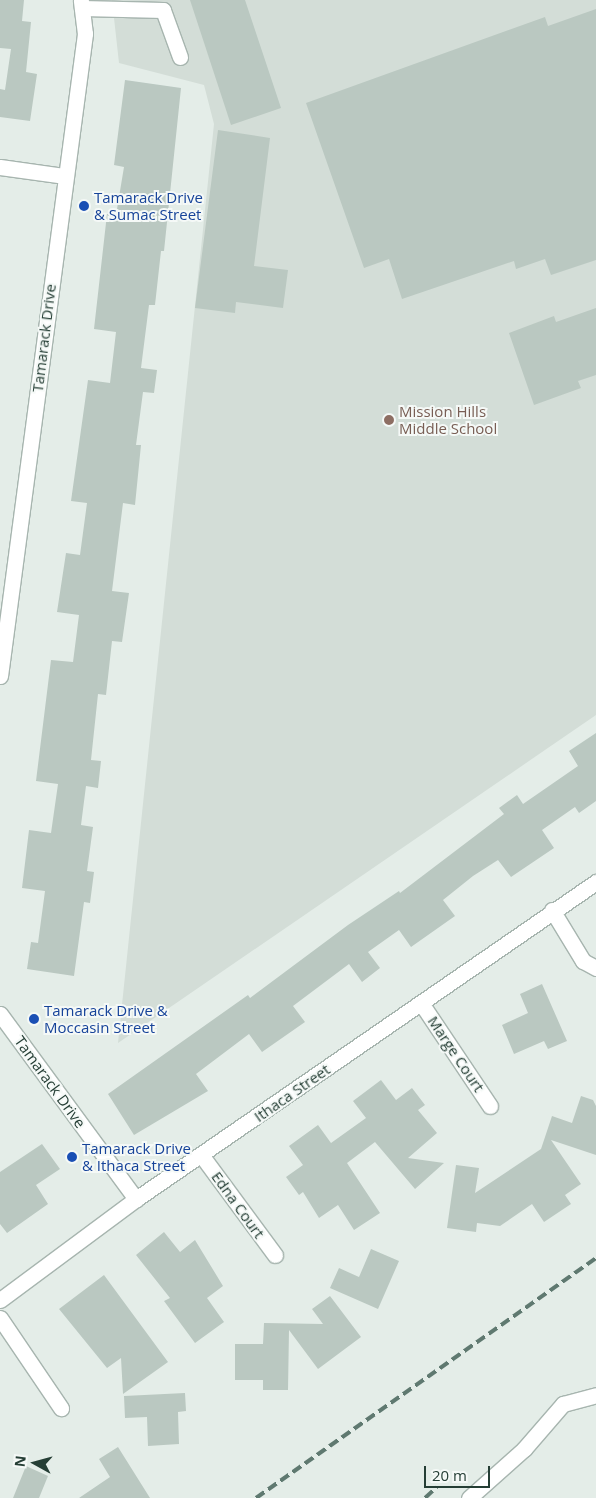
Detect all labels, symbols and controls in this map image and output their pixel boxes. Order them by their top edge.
place label: Tamarack Drive & Sumac Street [94,188,203,223]
marker: Tamarack Drive & Sumac Street [78,200,90,212]
street label: Tamarack Drive [28,283,60,393]
place label: Mission Hills Middle School [399,402,497,437]
marker: Mission Hills Middle School [383,414,395,426]
place label: Tamarack Drive & Moccasin Street [44,1001,168,1036]
marker: Tamarack Drive & Moccasin Street [28,1013,40,1025]
street label: Marge Court [424,1013,488,1095]
street label: Tamarack Drive [11,1033,89,1131]
street label: Ithaca Street [251,1060,333,1126]
place label: Tamarack Drive & Ithaca Street [82,1139,191,1174]
marker: Tamarack Drive & Ithaca Street [66,1151,78,1163]
street label: Edna Court [208,1168,268,1242]
north arrow [10,1438,60,1488]
text: N [9,1454,30,1468]
scale bar [426,1456,492,1488]
text: 20 m [432,1465,467,1485]

